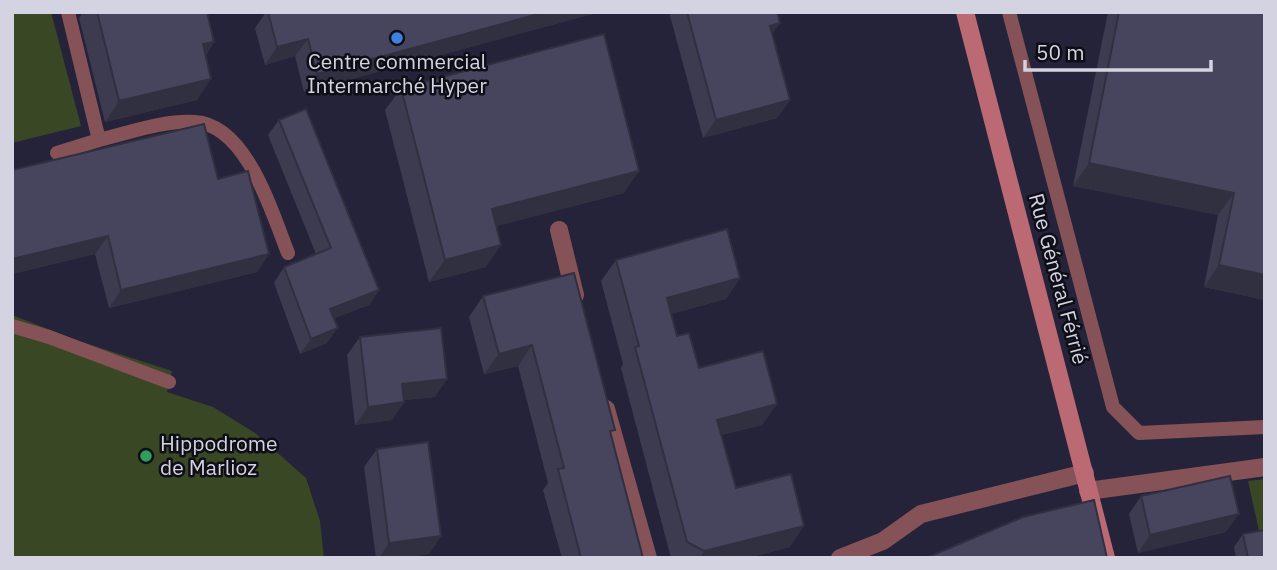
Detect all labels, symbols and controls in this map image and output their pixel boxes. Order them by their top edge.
scale bar [1025,28,1210,72]
marker: Centre commercial Intermarché Hyper [389,30,405,46]
text: 50 m [1036,38,1085,66]
place label: Centre commercial Intermarché Hyper [307,47,487,99]
street label: Rue Général Férrié [1023,190,1095,367]
place label: Hippodrome de Marlioz [160,429,278,481]
marker: Hippodrome de Marlioz [138,448,154,464]

